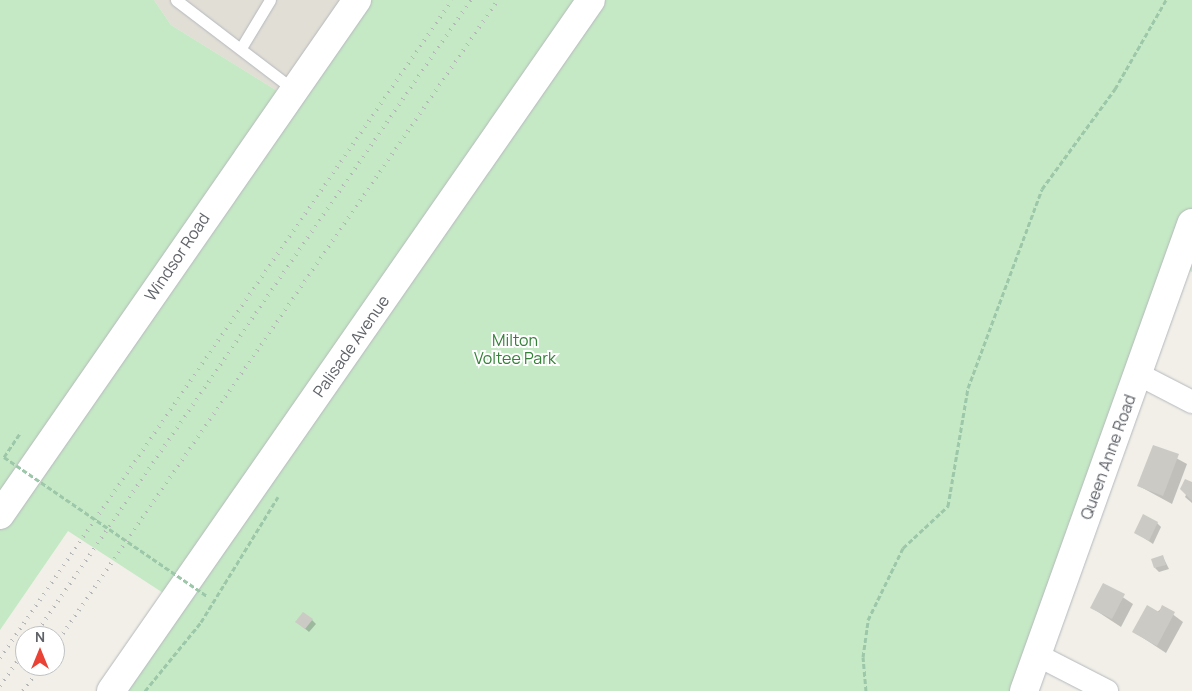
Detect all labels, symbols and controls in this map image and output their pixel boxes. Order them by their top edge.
street label: Windsor Road [141,209,213,305]
street label: Palisade Avenue [309,291,393,401]
park label: Milton Voltee Park [474,330,556,368]
street label: Queen Anne Road [1076,392,1140,522]
north arrow [15,626,65,676]
text: N [35,627,45,646]

